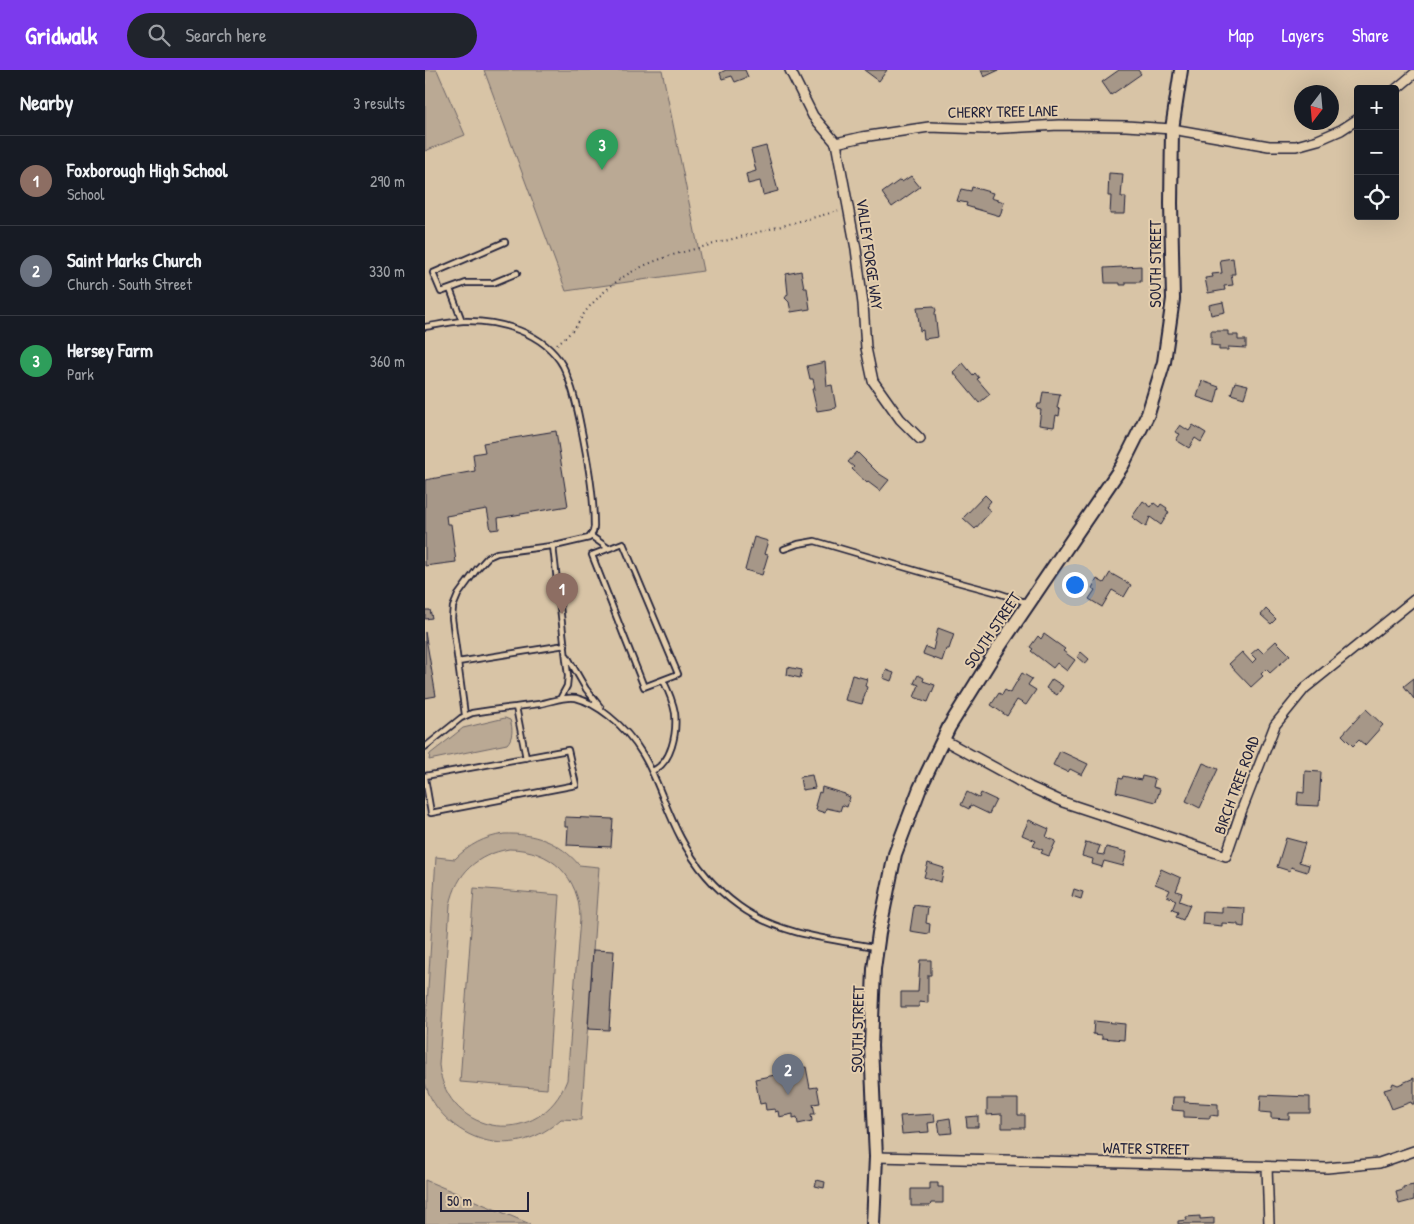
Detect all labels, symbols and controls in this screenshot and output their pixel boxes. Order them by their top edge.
search box [127,13,477,58]
text: Gridwalk [25,19,97,51]
icon: search [145,21,173,49]
text: Search here [185,22,267,48]
text: Map [1228,23,1254,48]
text: Layers [1282,23,1324,48]
text: Share [1352,23,1389,48]
north arrow [1294,85,1339,130]
map controls [1354,85,1399,220]
button: + [1354,85,1399,130]
text: Nearby [20,88,73,117]
text: 3 results [353,92,405,114]
street label: CHERRY TREE LANE [948,99,1058,123]
pin: 3 [586,129,618,170]
button: − [1354,130,1399,175]
text: Foxborough High School [67,157,228,183]
text: 1 [33,170,39,192]
text: 290 m [370,170,405,192]
button: locate [1354,175,1399,220]
text: School [67,183,104,205]
street label: VALLEY FORGE WAY [851,197,889,311]
street label: SOUTH STREET [1144,220,1166,308]
text: Saint Marks Church [67,247,201,273]
text: 2 [32,260,40,282]
text: 330 m [369,260,405,282]
text: Church · South Street [67,273,192,295]
text: Hersey Farm [67,337,153,363]
text: 3 [32,350,40,372]
text: 360 m [370,350,405,372]
text: Park [67,363,94,385]
your location [1062,572,1088,598]
pin: 1 [546,573,578,614]
street label: SOUTH STREET [958,587,1026,672]
street label: BIRCH TREE ROAD [1208,732,1264,837]
street label: SOUTH STREET [845,985,869,1073]
pin: 2 [772,1054,804,1095]
street label: WATER STREET [1102,1136,1190,1160]
scale bar [440,1189,529,1212]
text: 50 m [447,1191,472,1210]

